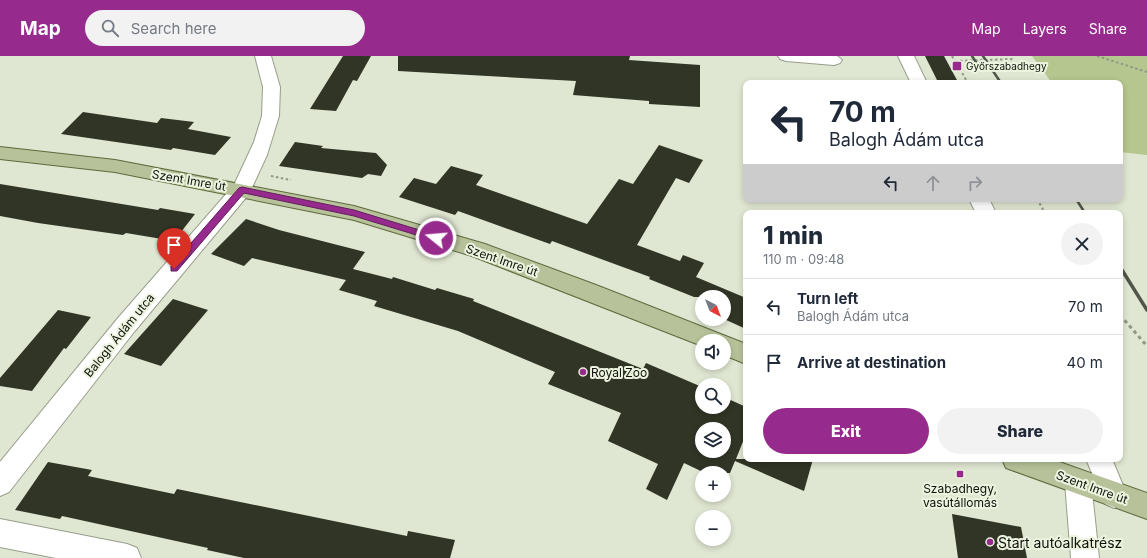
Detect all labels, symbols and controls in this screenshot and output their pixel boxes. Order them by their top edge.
search box [85,10,365,46]
text: Map [20,17,61,40]
icon: search [99,17,121,39]
text: Search here [131,19,216,38]
text: Map [972,20,1001,37]
text: Layers [1023,20,1067,37]
text: Share [1089,20,1127,37]
marker: Győrszabadhegy [951,60,963,72]
place label: Győrszabadhegy [966,60,1047,72]
text: 70 m [829,95,896,129]
icon: left [763,96,815,148]
text: Balogh Ádám utca [829,129,984,150]
street label: Szent Imre út [151,166,227,194]
icon: left [880,172,902,194]
icon: ahead [922,172,944,194]
icon: right [964,172,986,194]
position arrow [415,217,457,259]
text: 1 min [763,221,823,250]
button: close [1061,223,1103,265]
pin [157,228,191,269]
icon: arrive [163,234,185,256]
street label: Szent Imre út [464,241,540,279]
text: 110 m · 09:48 [763,251,844,267]
text: Turn left [797,289,858,308]
street label: Balogh Ádám utca [81,290,157,380]
north arrow [695,290,731,326]
map controls [695,290,731,546]
icon: left [763,296,785,318]
text: 70 m [1068,297,1103,316]
text: Balogh Ádám utca [797,308,909,324]
button: sound [695,334,731,370]
icon: arrive [763,352,785,374]
text: Arrive at destination [797,353,946,372]
text: 40 m [1066,353,1103,372]
place label: Royal Zoo [591,365,647,380]
marker: Royal Zoo [578,367,588,377]
button: search [695,378,731,414]
button: Exit [763,408,929,454]
button: Share [937,408,1103,454]
button: layers [695,422,731,458]
button: + [695,466,731,502]
street label: Szent Imre út [1054,467,1130,507]
marker: Szabadhegy, vasútállomás [955,469,965,479]
place label: Szabadhegy, vasútállomás [923,481,997,510]
button: − [695,510,731,546]
place label: Start autóalkatrész [998,534,1122,551]
marker: Start autóalkatrész [985,537,995,547]

